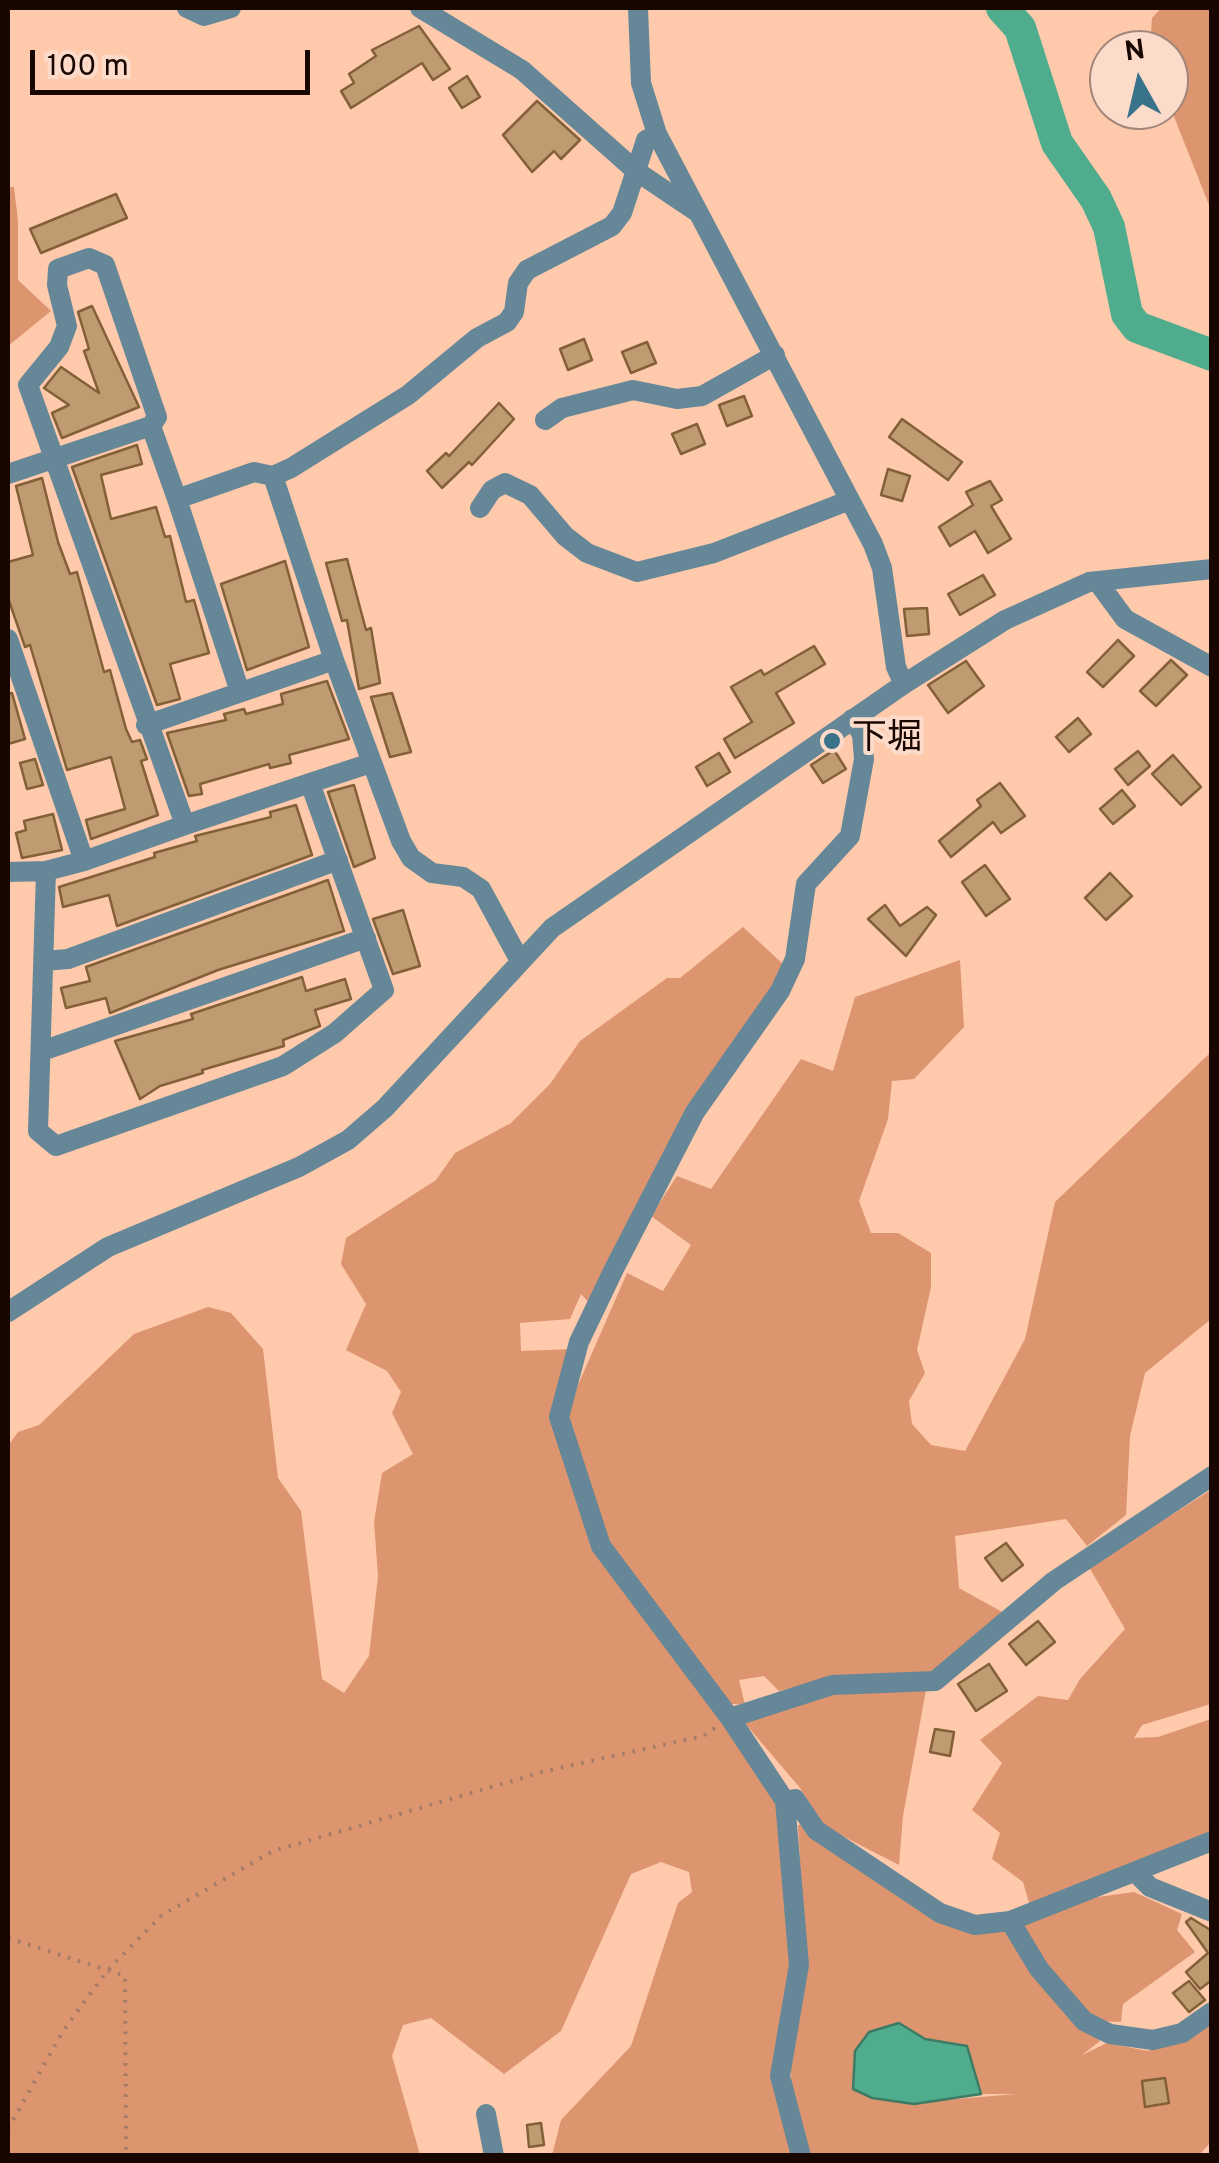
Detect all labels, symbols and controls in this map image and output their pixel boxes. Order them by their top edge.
scale bar [35,30,315,92]
north arrow [1089,30,1189,130]
text: N [1123,33,1148,71]
text: 100 m [47,49,129,86]
place label: 下堀 [852,720,922,762]
marker: 下堀 [821,730,843,752]

